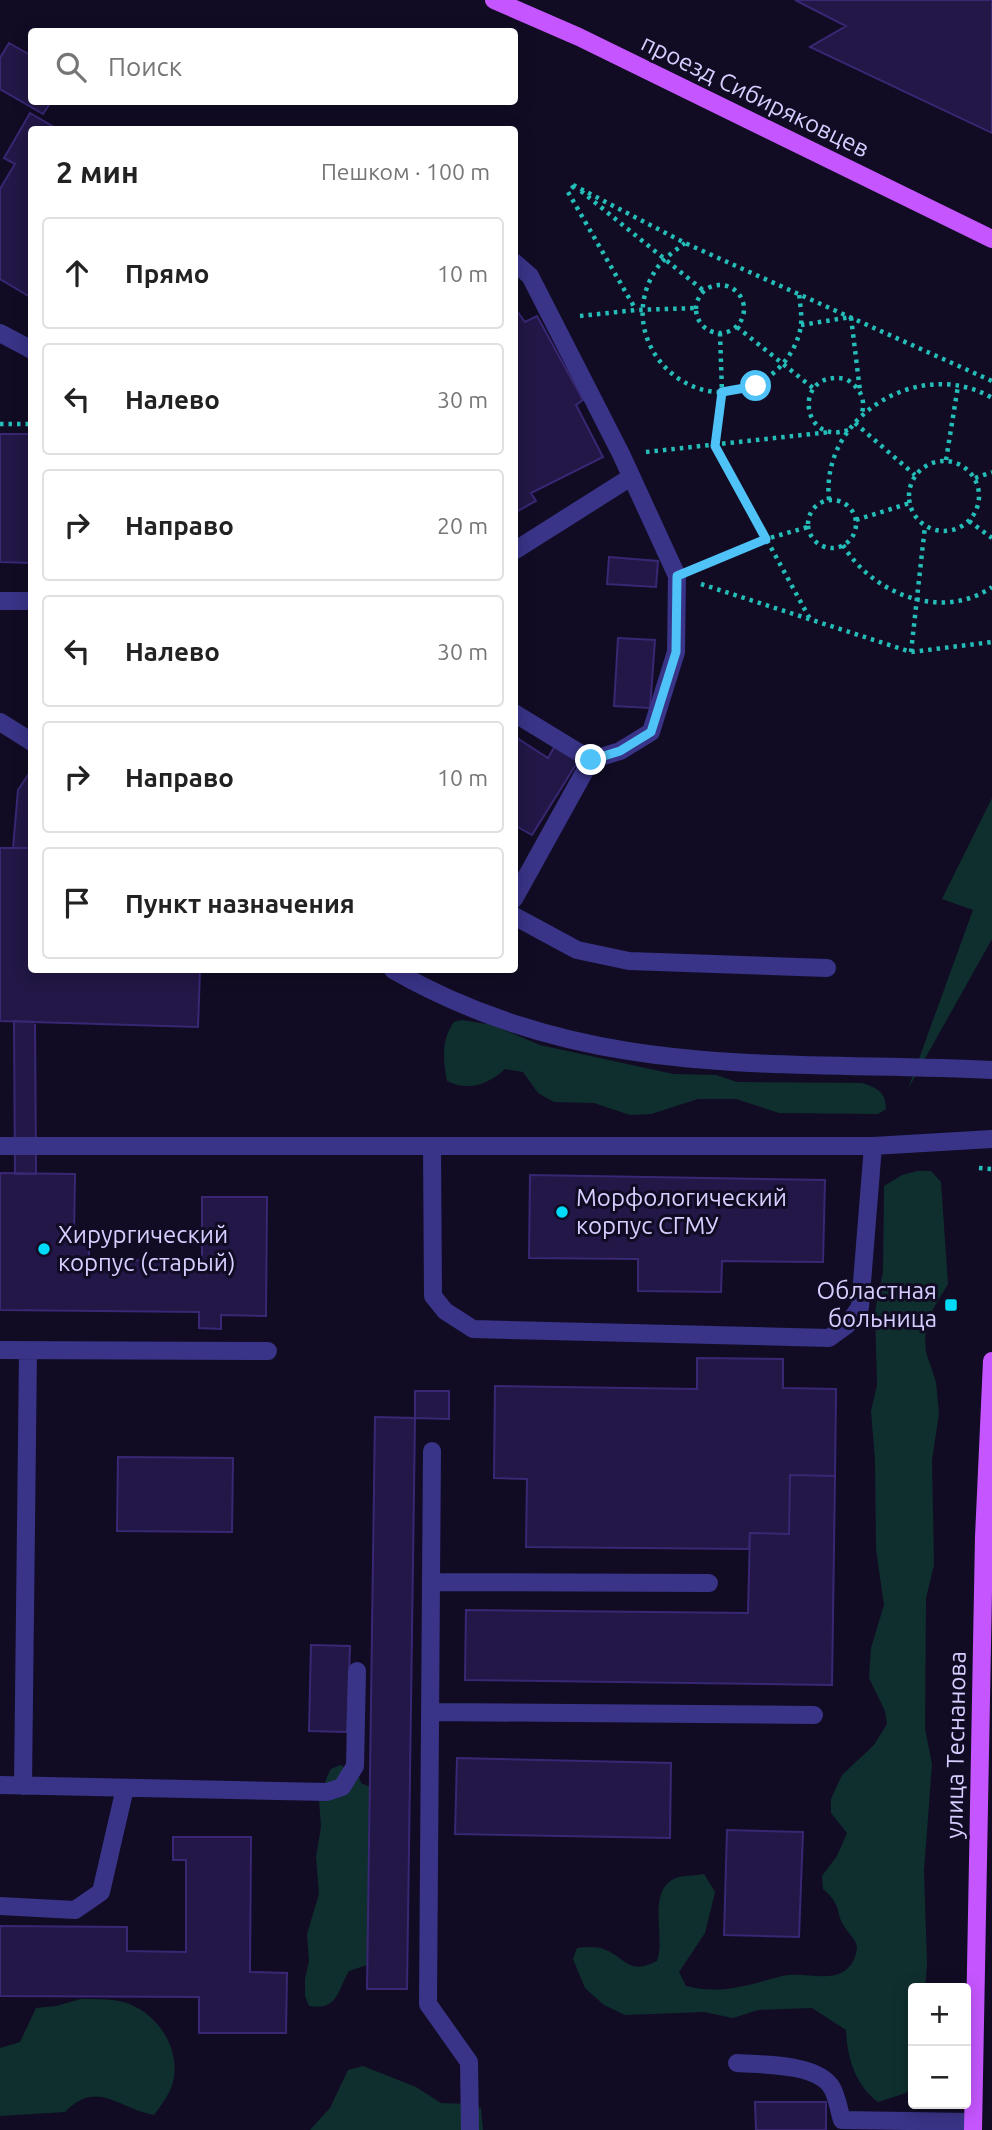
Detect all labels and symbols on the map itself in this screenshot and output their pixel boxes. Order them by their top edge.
street label: проезд Сибиряковцев [637,29,873,162]
route start [740,370,771,401]
route end [575,744,606,775]
place label: Морфологический корпус СГМУ [576,1184,787,1239]
marker: Морфологический корпус СГМУ [554,1204,570,1220]
place label: Хирургический корпус (старый) [58,1221,236,1276]
marker: Хирургический корпус (старый) [36,1241,52,1257]
place label: Областная больница [817,1277,937,1332]
marker: Областная больница [943,1297,959,1313]
street label: улица Теснанова [940,1651,971,1839]

